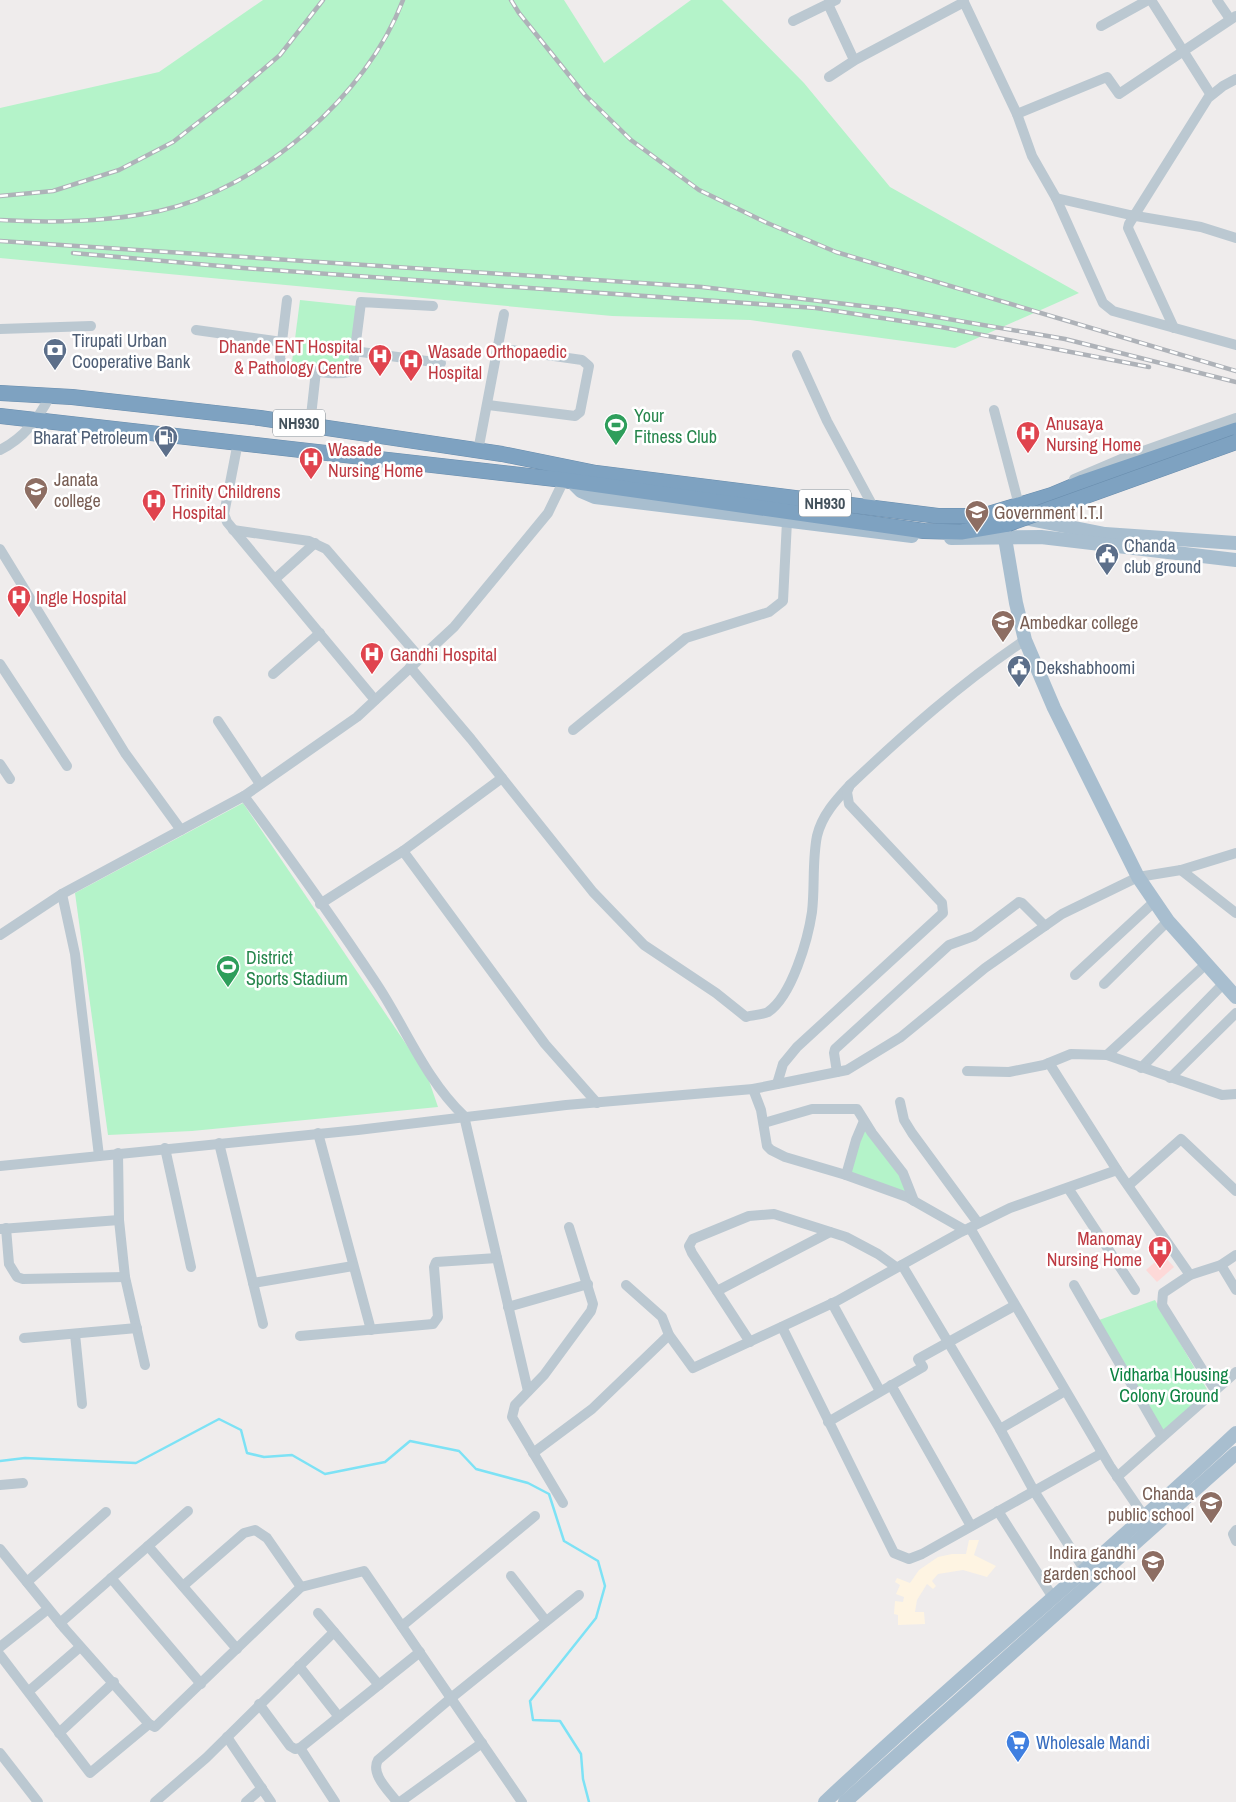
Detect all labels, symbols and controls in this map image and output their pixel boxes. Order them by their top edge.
place label: Tirupati Urban Cooperative Bank [72,328,191,374]
place label: Dhande ENT Hospital & Pathology Centre [219,334,362,380]
bank icon: Tirupati Urban Cooperative Bank [42,337,68,371]
place label: Wasade Orthopaedic Hospital [428,339,567,385]
hospital icon: Dhande ENT Hospital & Pathology Centre [367,343,393,377]
hospital icon: Wasade Orthopaedic Hospital [398,348,424,382]
place label: Your Fitness Club [634,403,717,449]
road number: NH930 [273,409,325,436]
place label: Anusaya Nursing Home [1045,411,1141,457]
sports icon: Your Fitness Club [603,412,629,446]
hospital icon: Anusaya Nursing Home [1015,420,1041,454]
fuel station icon: Bharat Petroleum [153,424,179,458]
place label: Bharat Petroleum [33,425,148,450]
place label: Wasade Nursing Home [328,437,423,483]
hospital icon: Wasade Nursing Home [298,446,324,480]
place label: Janata college [54,467,101,513]
school or university icon: Janata college [23,476,49,510]
place label: Trinity Childrens Hospital [172,479,281,525]
hospital icon: Trinity Childrens Hospital [141,488,167,522]
road number: NH930 [799,489,851,516]
school or university icon: Government I.T.I [964,499,990,533]
place label: Government I.T.I [994,500,1103,525]
place label: Chanda club ground [1124,533,1201,579]
public building icon: Chanda club ground [1094,542,1120,576]
hospital icon: Ingle Hospital [6,584,32,618]
place label: Ingle Hospital [36,585,126,610]
school or university icon: Ambedkar college [990,609,1016,643]
place label: Ambedkar college [1019,610,1138,635]
hospital icon: Gandhi Hospital [359,641,385,675]
place label: Gandhi Hospital [390,642,497,667]
public building icon: Dekshabhoomi [1006,654,1032,688]
place label: Dekshabhoomi [1036,655,1135,680]
place label: District Sports Stadium [246,945,348,991]
sports icon: District Sports Stadium [215,954,241,988]
place label: Manomay Nursing Home [1047,1226,1143,1272]
hospital icon: Manomay Nursing Home [1147,1235,1173,1269]
park label: Vidharba Housing Colony Ground [1110,1362,1229,1408]
place label: Chanda public school [1108,1481,1194,1527]
school or university icon: Chanda public school [1198,1490,1224,1524]
place label: Indira gandhi garden school [1043,1540,1136,1586]
school or university icon: Indira gandhi garden school [1140,1549,1166,1583]
supermarket icon: Wholesale Mandi [1005,1729,1031,1763]
place label: Wholesale Mandi [1036,1730,1150,1755]

